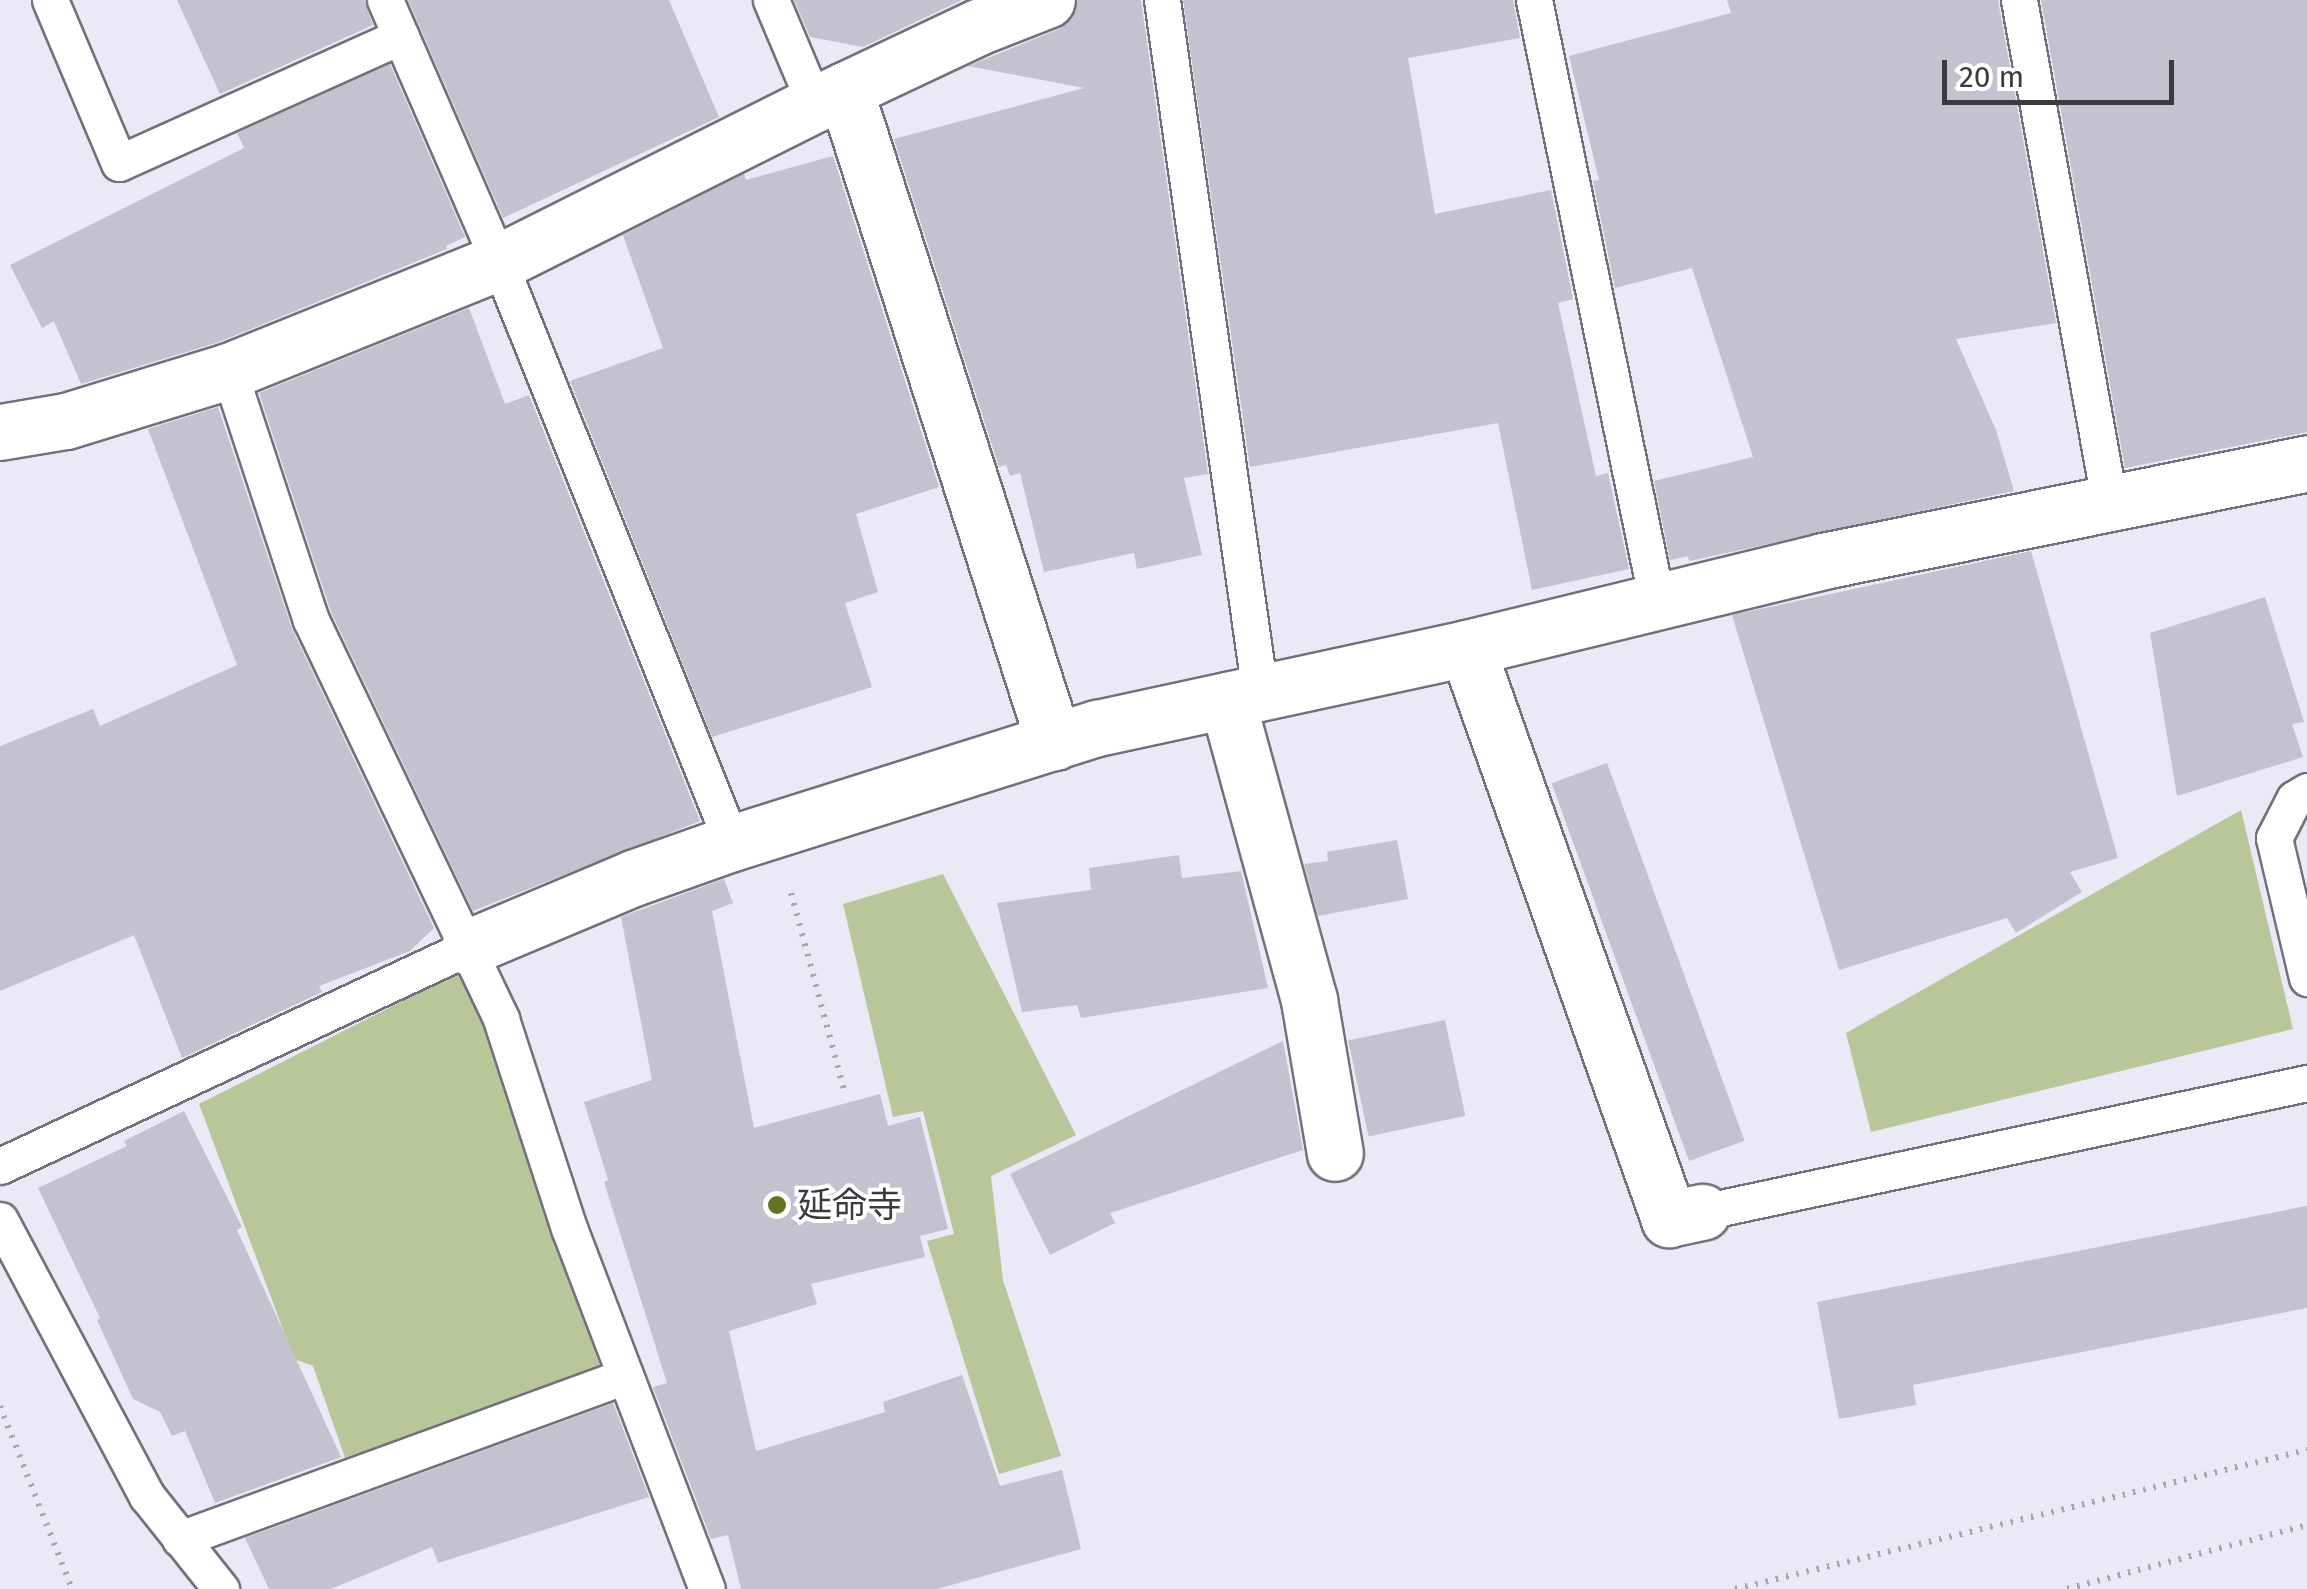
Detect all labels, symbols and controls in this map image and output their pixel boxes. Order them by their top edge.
scale bar [1947,40,2180,102]
text: 20 m [1959,59,2024,95]
place label: 延命寺 [797,1184,902,1226]
marker: 延命寺 [766,1194,788,1216]

